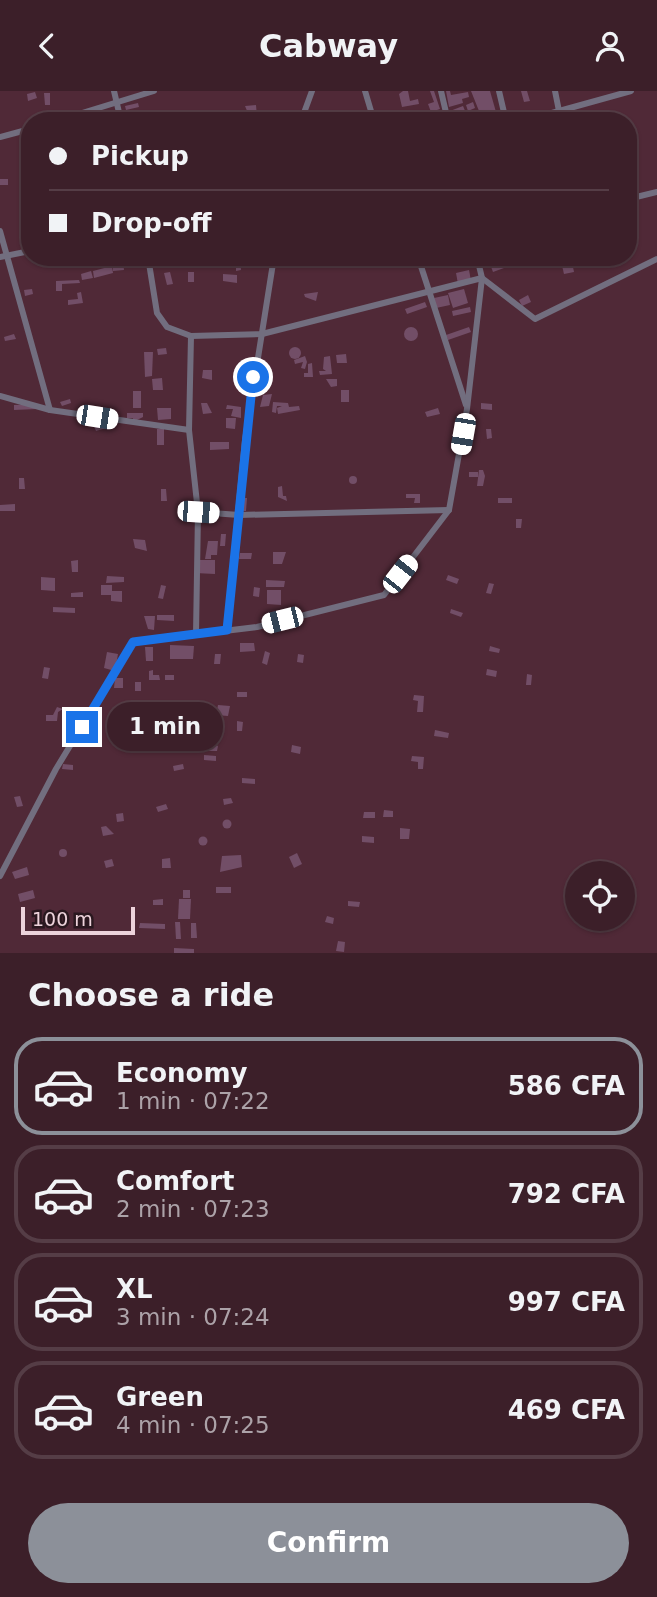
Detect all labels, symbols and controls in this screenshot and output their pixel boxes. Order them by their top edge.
icon: back [28,27,66,65]
text: Cabway [259,27,398,65]
icon: person [591,27,629,65]
text: Pickup [91,141,189,171]
text: Drop-off [91,208,212,238]
route start [237,361,269,393]
car [75,403,120,431]
car [450,411,477,457]
car [177,500,220,524]
car [379,551,422,597]
car [260,605,305,635]
callout: 1 min [106,703,222,751]
route end [66,711,98,743]
text: 1 min [129,713,201,739]
map controls [565,861,635,931]
button: locate [565,861,635,931]
scale bar [21,904,135,936]
text: 100 m [32,908,93,930]
text: Choose a ride [28,976,274,1014]
icon: car [32,1055,95,1118]
text: Economy [116,1058,247,1088]
text: 586 CFA [508,1071,625,1101]
text: 1 min · 07:22 [116,1088,270,1114]
icon: car [32,1163,95,1226]
text: Comfort [116,1166,234,1196]
text: 792 CFA [508,1179,625,1209]
text: 2 min · 07:23 [116,1196,270,1222]
icon: car [32,1271,95,1334]
text: XL [116,1274,153,1304]
text: 997 CFA [508,1287,625,1317]
text: 3 min · 07:24 [116,1304,270,1330]
icon: car [32,1379,95,1442]
text: Green [116,1382,204,1412]
text: 469 CFA [508,1395,625,1425]
text: 4 min · 07:25 [116,1412,270,1438]
button: Confirm [28,1503,629,1583]

